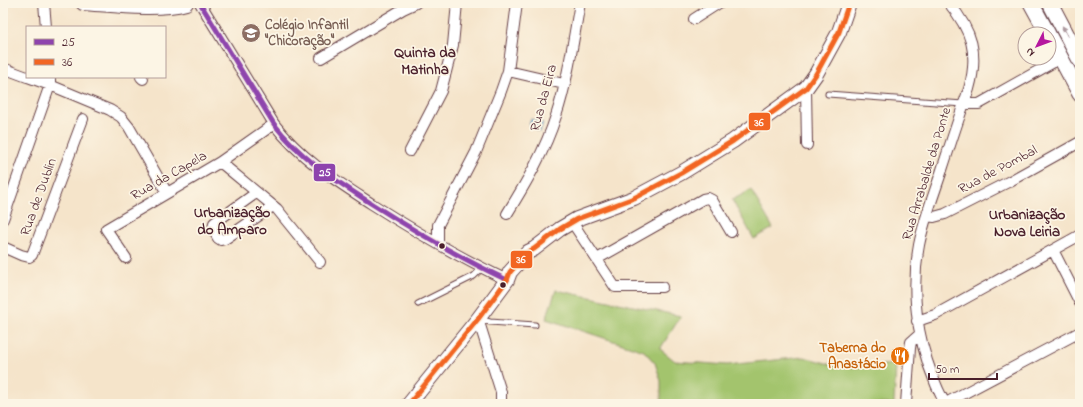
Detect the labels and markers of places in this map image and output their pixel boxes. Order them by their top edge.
place label: Colégio Infantil "Chicoração" [264,15,349,52]
school or university icon: Colégio Infantil "Chicoração" [240,22,262,44]
unlabelled marker [437,241,447,251]
unlabelled marker [498,280,508,290]
place label: Taberna do Anastácio [819,338,886,375]
restaurant icon: Taberna do Anastácio [889,345,911,367]

